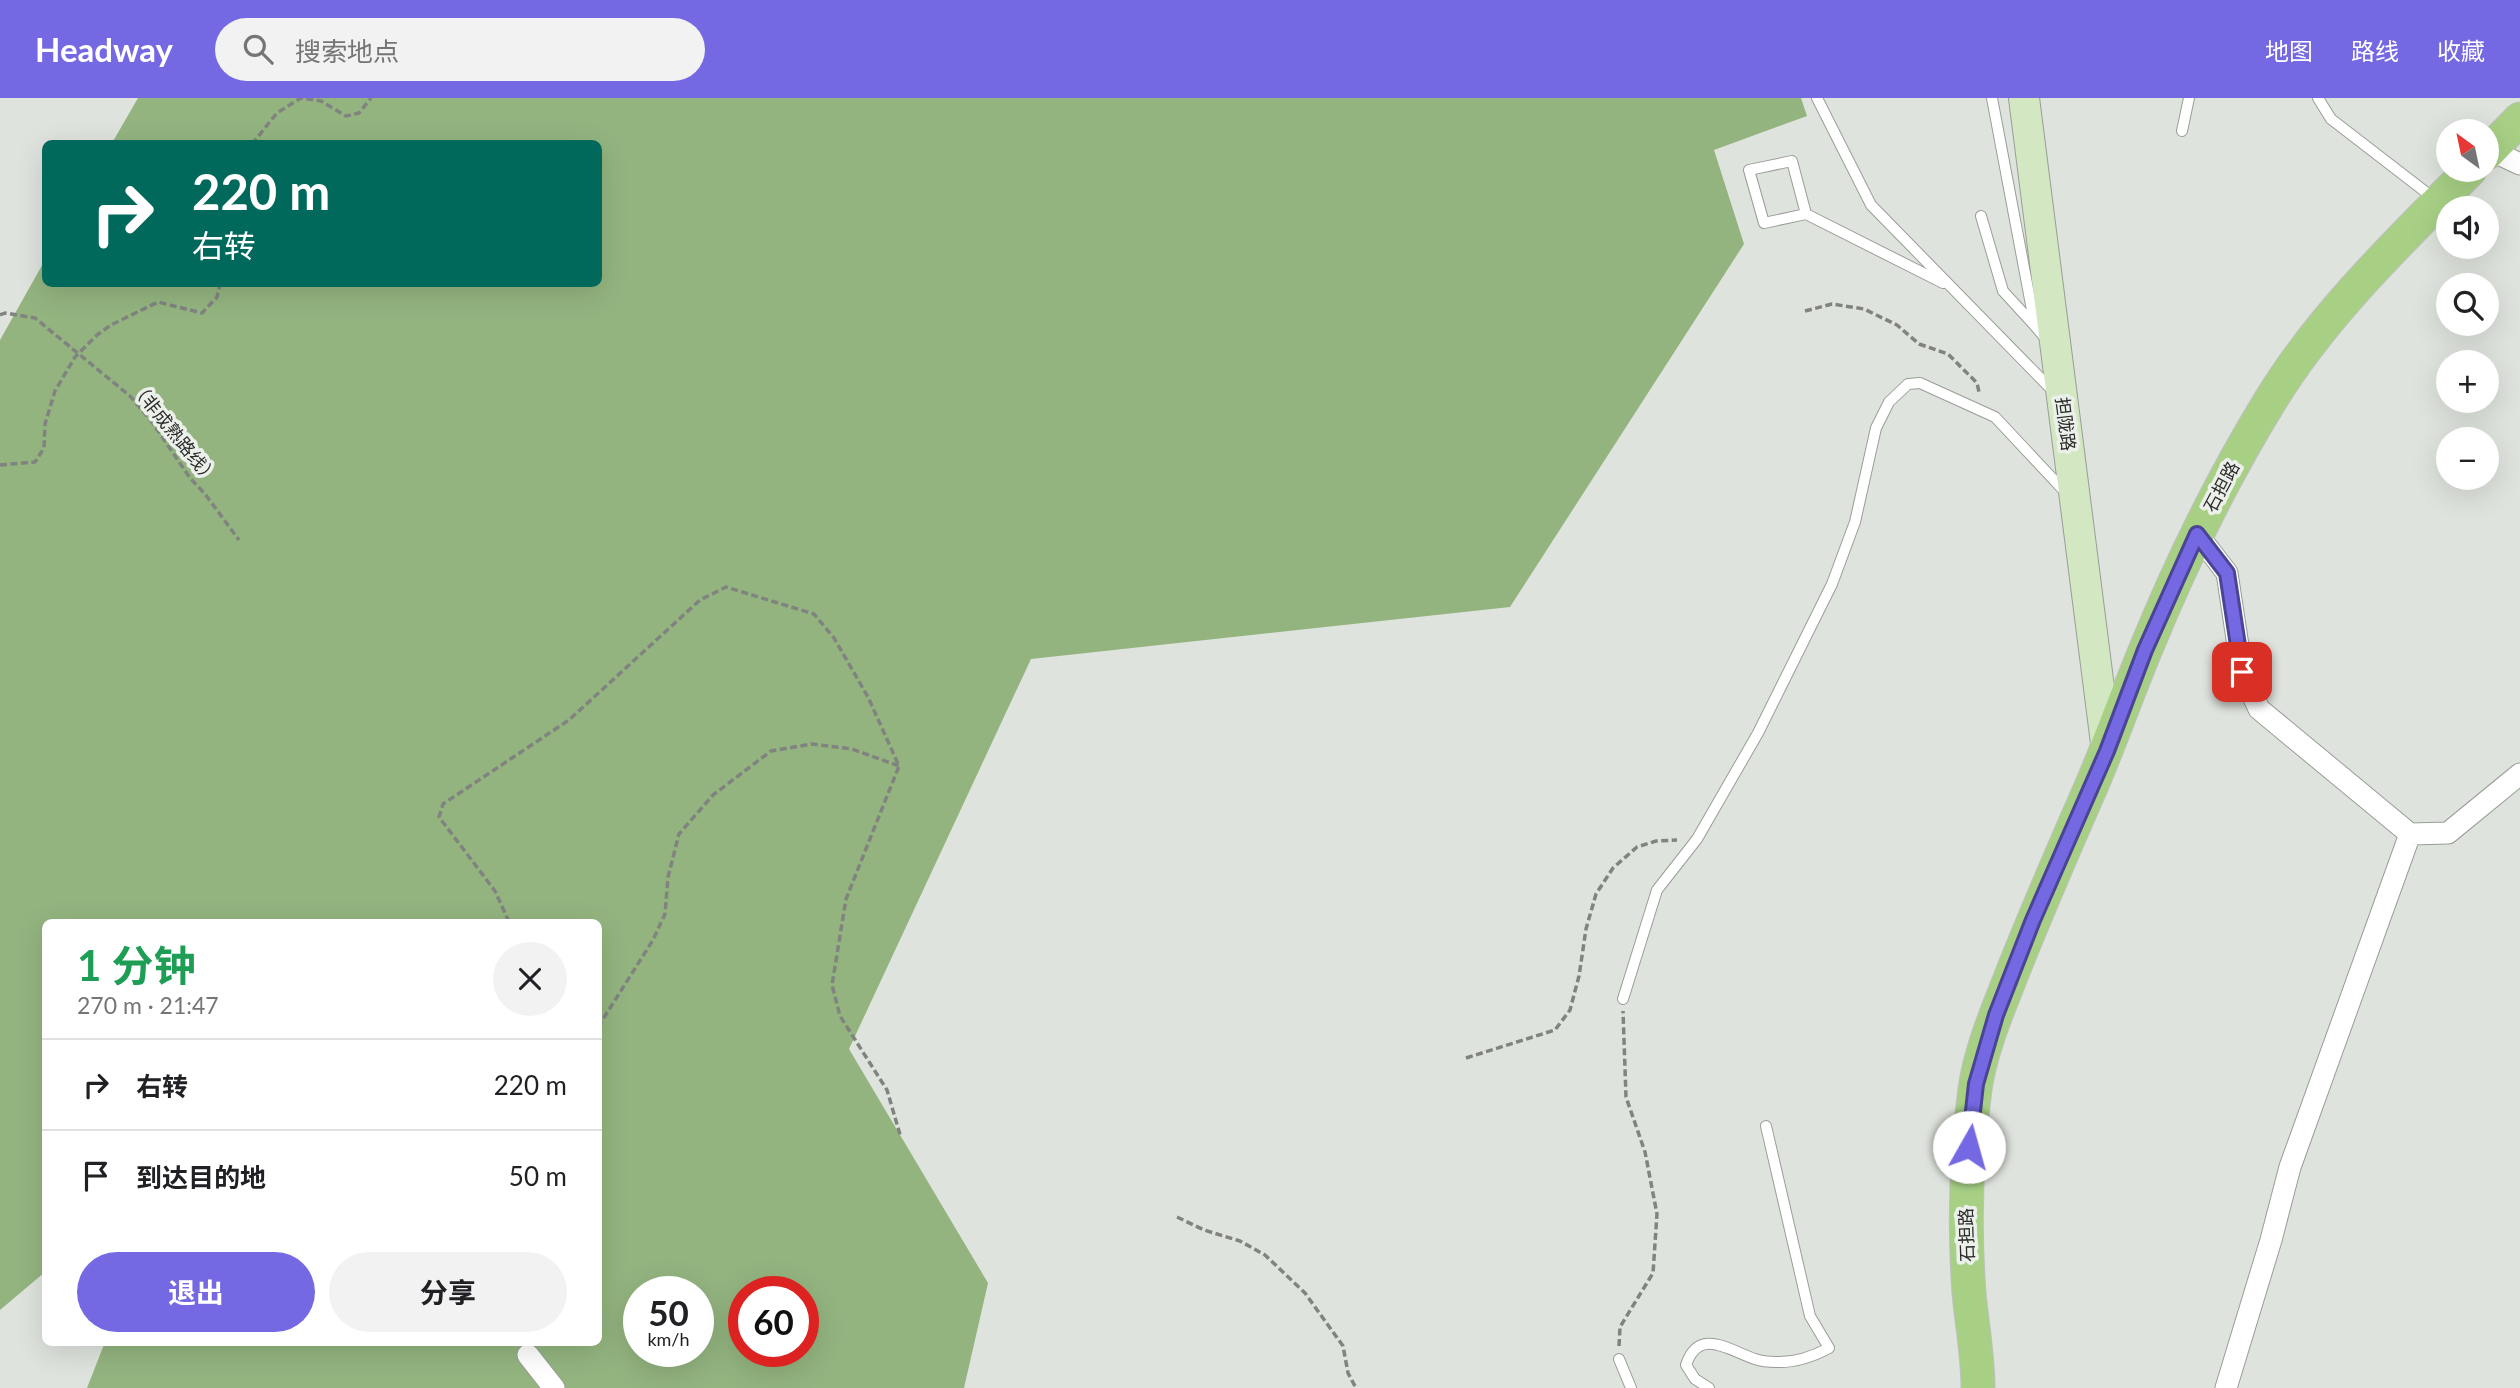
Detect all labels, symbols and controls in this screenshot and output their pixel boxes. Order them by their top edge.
search box [215,18,705,81]
text: Headway [35,29,173,69]
icon: search [239,30,277,68]
text: 搜索地点 [295,35,399,67]
text: 地图 [2265,36,2313,65]
text: 路线 [2351,36,2399,65]
text: 收藏 [2437,36,2485,65]
north arrow [2436,119,2499,182]
map controls [2436,119,2499,490]
text: 220 m [192,162,330,220]
icon: right [77,168,168,259]
button: sound [2436,196,2499,259]
text: 右转 [192,226,256,265]
button: search [2436,273,2499,336]
button: + [2436,350,2499,413]
street label: （非成熟路线） [127,376,223,488]
street label: 担陇路 [2052,396,2080,452]
button: − [2436,427,2499,490]
street label: 石担路 [2199,458,2244,516]
pin [2212,642,2272,702]
icon: arrive [2223,653,2261,691]
text: 1 分钟 [77,940,196,990]
button: close [493,942,567,1016]
text: 270 m · 21:47 [77,991,219,1019]
icon: right [77,1066,115,1104]
text: 220 m [494,1069,567,1101]
text: 右转 [136,1070,188,1102]
position arrow [1932,1110,2006,1184]
icon: arrive [77,1157,115,1195]
text: 50 m [509,1160,567,1192]
text: 到达目的地 [136,1161,266,1193]
street label: 石担路 [1954,1208,1978,1262]
button: 退出 [77,1252,315,1332]
button: 分享 [329,1252,567,1332]
speed limit sign: 60 [728,1276,819,1367]
text: 50 [648,1291,689,1333]
text: km/h [647,1328,690,1350]

